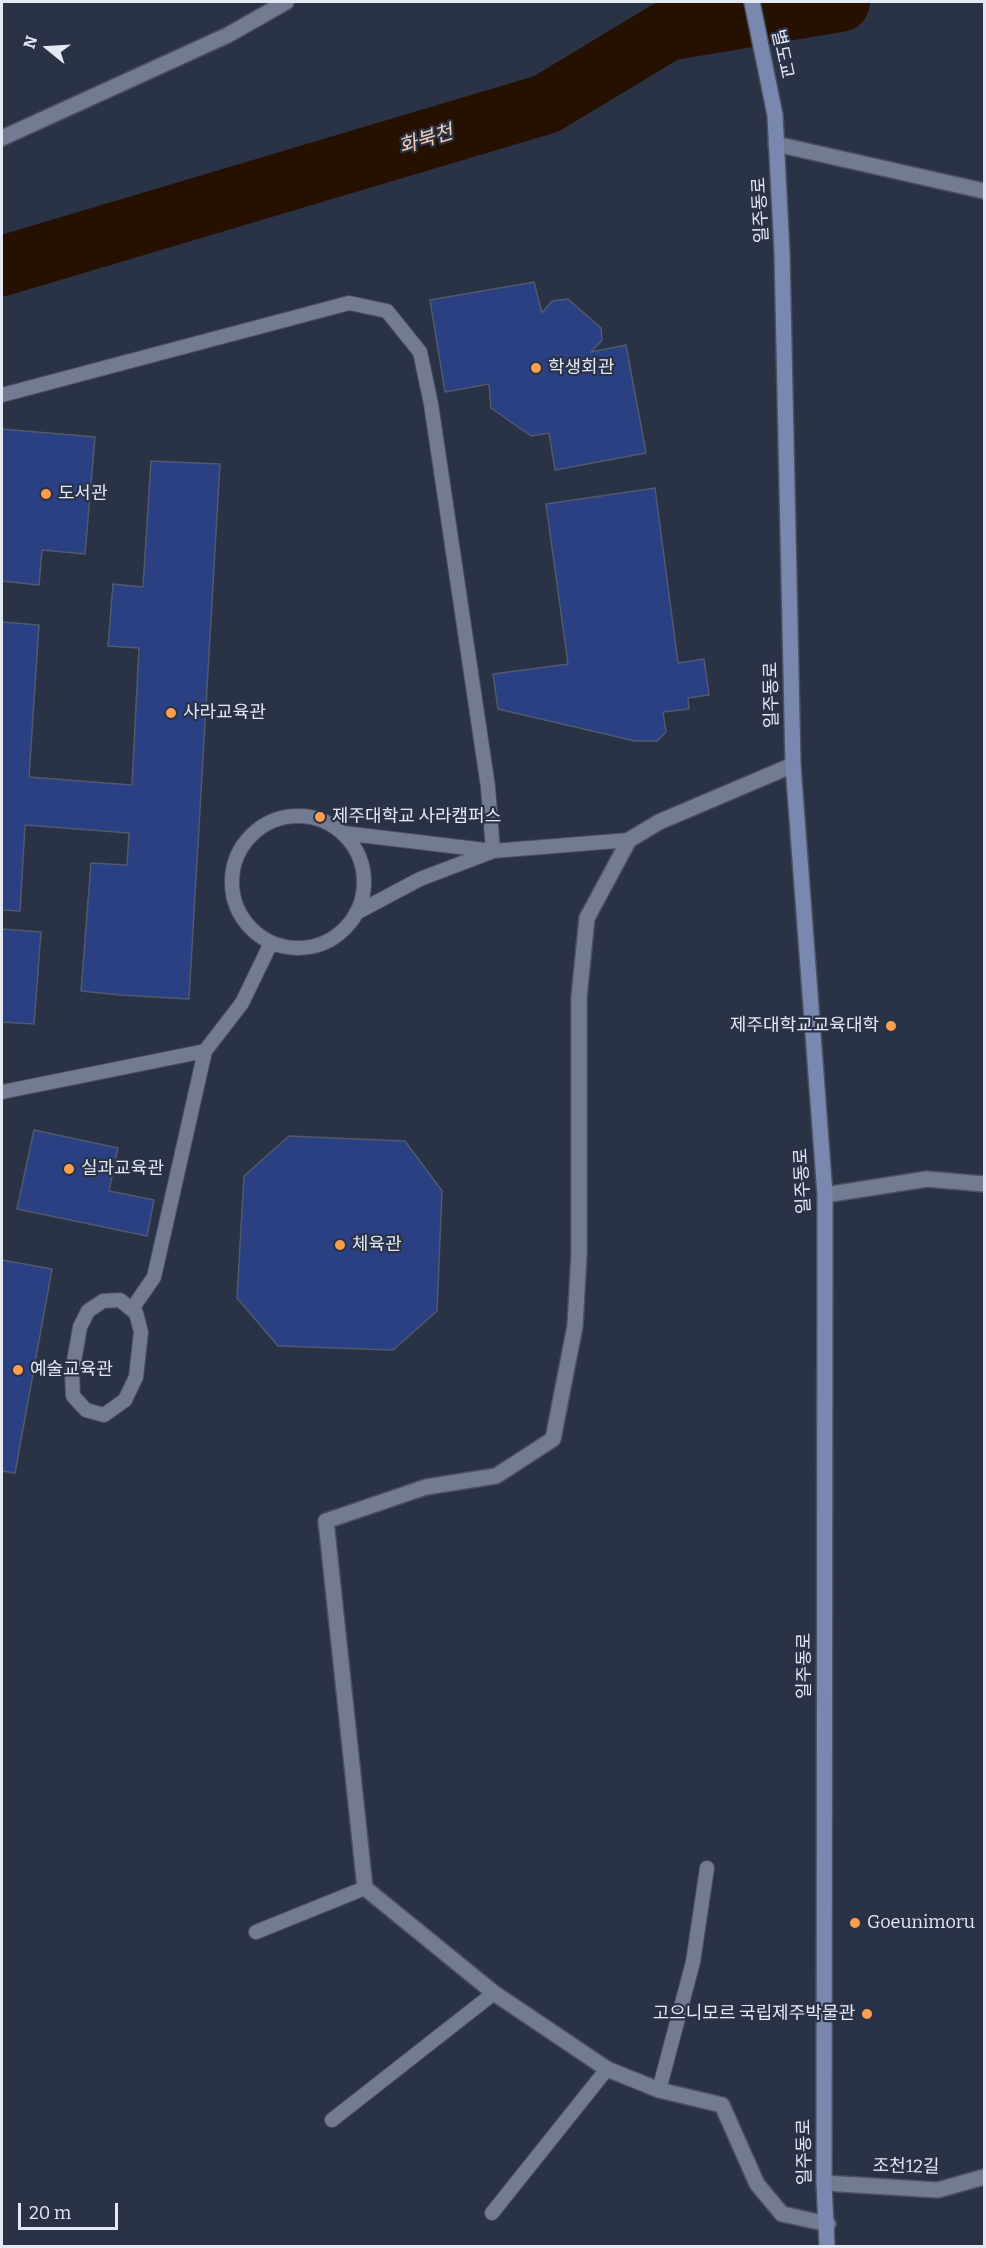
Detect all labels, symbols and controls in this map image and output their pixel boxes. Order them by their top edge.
north arrow [18,18,78,78]
street label: 별도교 [766,27,798,81]
text: N [19,33,41,51]
water label: 화북천 [396,120,456,160]
street label: 일주동로 [748,176,774,244]
place label: 학생회관 [548,357,614,379]
marker: 학생회관 [529,361,543,375]
place label: 도서관 [58,483,108,505]
marker: 도서관 [39,487,53,501]
street label: 일주동로 [761,662,783,728]
place label: 사라교육관 [183,702,266,724]
marker: 사라교육관 [164,706,178,720]
place label: 제주대학교 사라캠퍼스 [332,806,501,828]
marker: 제주대학교 사라캠퍼스 [313,810,327,824]
place label: 제주대학교교육대학 [730,1015,879,1037]
marker: 제주대학교교육대학 [884,1019,898,1033]
street label: 일주동로 [790,1147,816,1215]
place label: 실과교육관 [81,1158,164,1180]
marker: 실과교육관 [62,1162,76,1176]
place label: 체육관 [352,1234,402,1256]
marker: 체육관 [333,1238,347,1252]
place label: 예술교육관 [30,1359,113,1381]
marker: 예술교육관 [11,1363,25,1377]
street label: 일주동로 [794,1633,816,1699]
place label: Goeunimoru [867,1912,975,1934]
marker: Goeunimoru [848,1916,862,1930]
place label: 고으니모르 국립제주박물관 [653,2003,855,2025]
marker: 고으니모르 국립제주박물관 [860,2007,874,2021]
street label: 일주동로 [794,2119,816,2185]
street label: 조천12길 [872,2156,940,2178]
scale bar [21,2191,122,2229]
text: 20 m [29,2202,71,2224]

